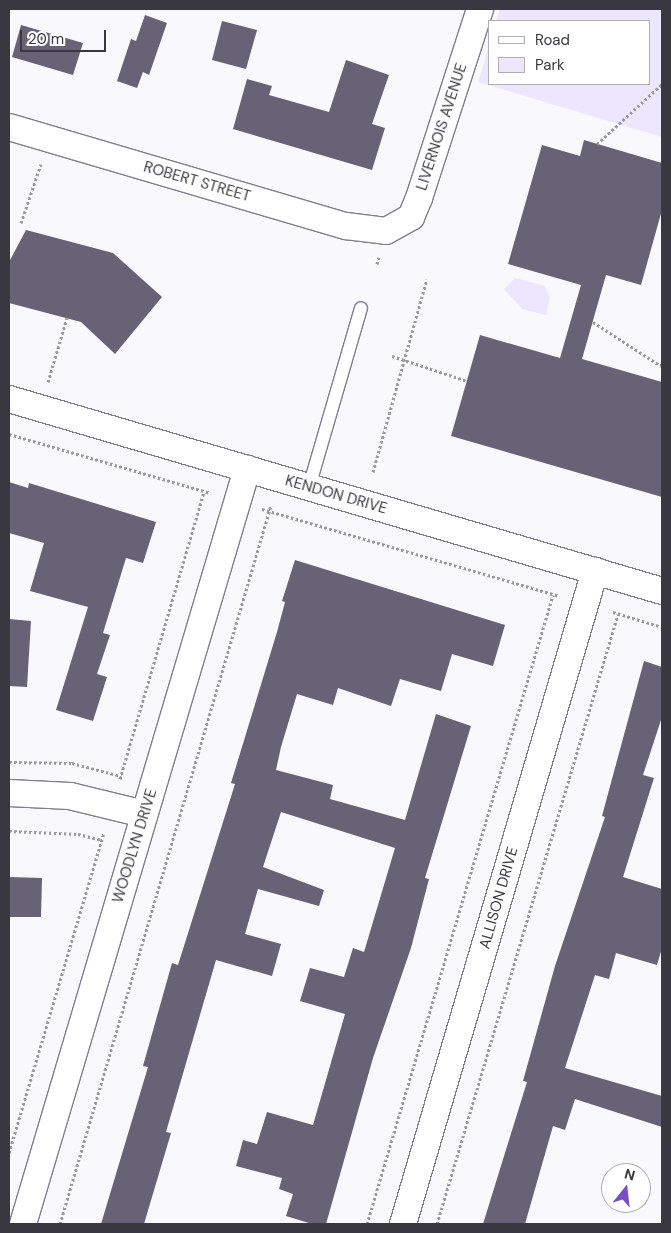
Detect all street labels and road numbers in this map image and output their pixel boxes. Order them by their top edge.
street label: LIVERNOIS AVENUE [413,61,471,193]
street label: ROBERT STREET [141,158,253,206]
street label: KENDON DRIVE [283,472,389,518]
street label: WOODLYN DRIVE [109,787,161,905]
street label: ALLISON DRIVE [476,845,522,951]

